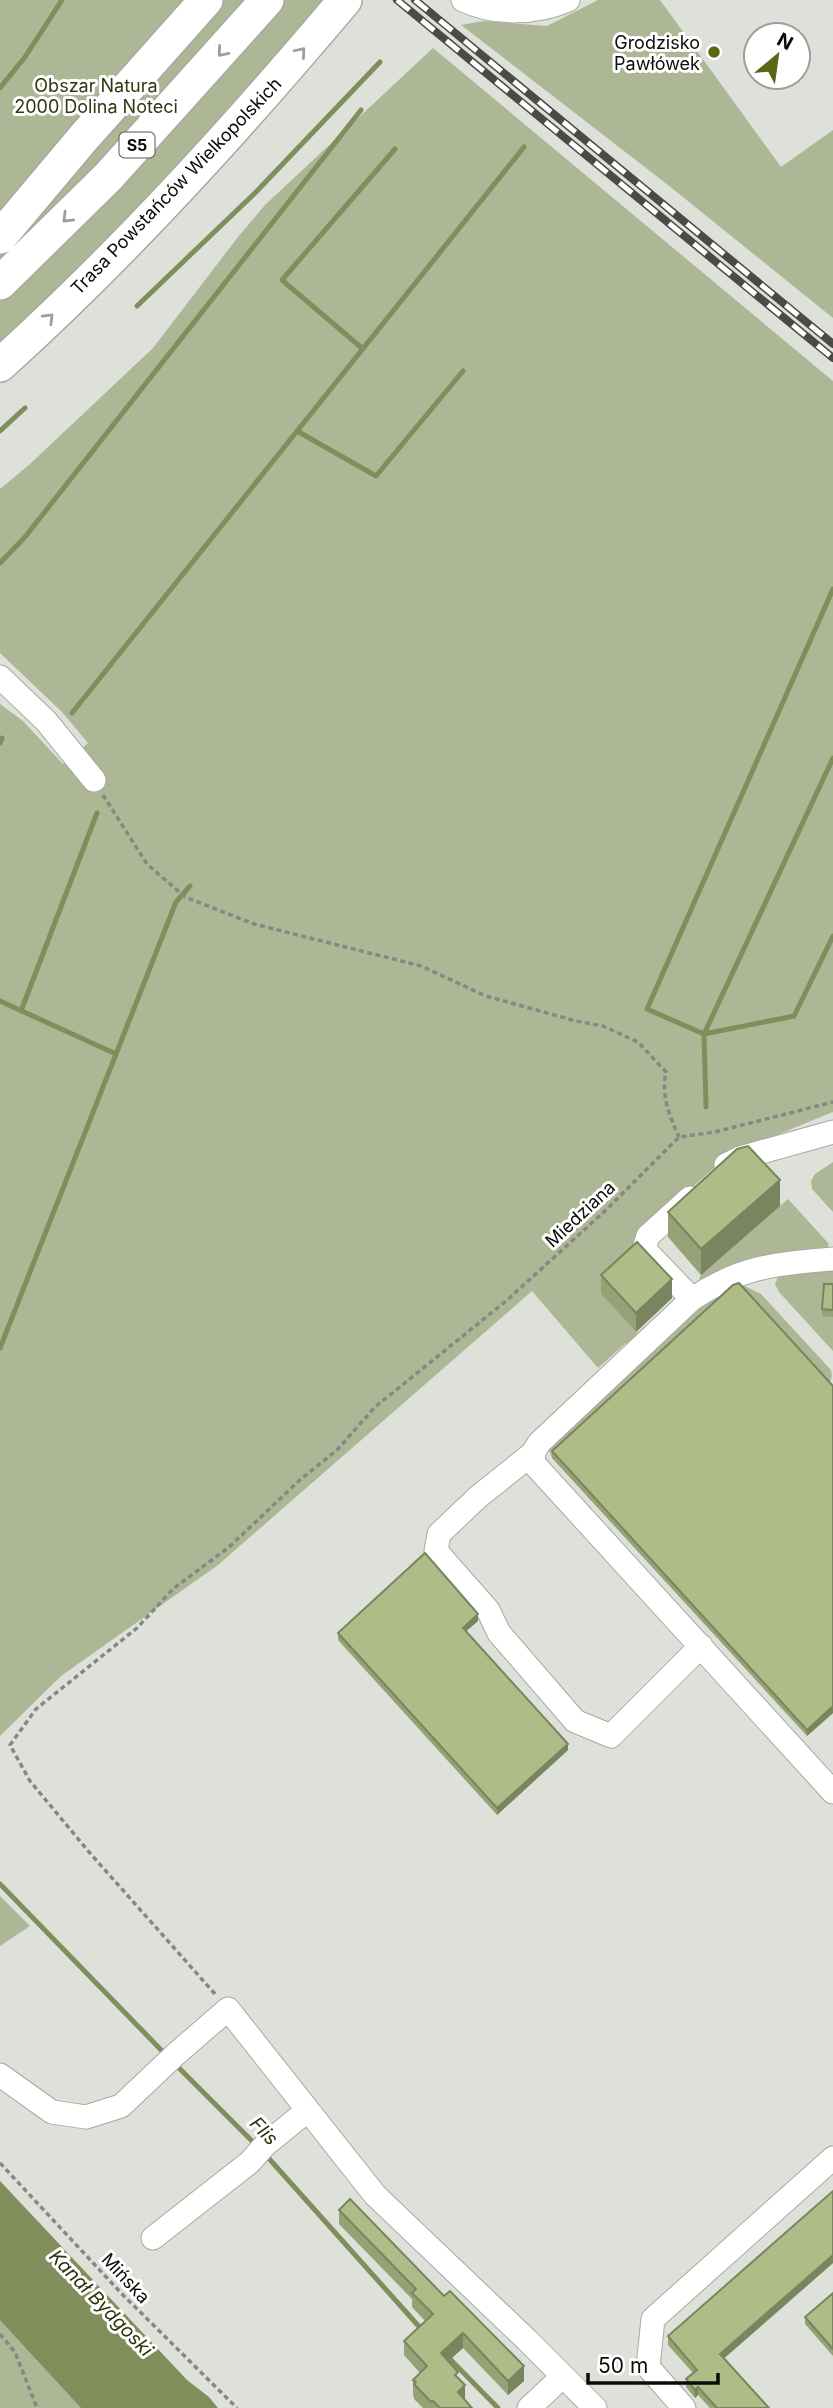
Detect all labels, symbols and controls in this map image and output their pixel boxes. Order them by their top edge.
north arrow [742,21,812,91]
text: N [773,28,797,55]
place label: Grodzisko Pawłówek [614,32,700,74]
one-way arrow [218,43,230,56]
marker: Grodzisko Pawłówek [706,44,722,60]
one-way arrow [293,47,305,60]
street label: Trasa Powstańców Wielkopolskich [66,73,286,299]
park label: Obszar Natura 2000 Dolina Noteci [14,75,178,117]
road number: S5 [120,132,154,158]
one-way arrow [63,210,75,222]
one-way arrow [41,313,54,326]
street label: Miedziana [541,1177,619,1251]
water label: Flis [245,2112,283,2150]
water label: Kanał Bydgoski [44,2245,158,2361]
street label: Mińska [98,2249,154,2307]
scale bar [588,2342,718,2386]
text: 50 m [598,2353,648,2378]

